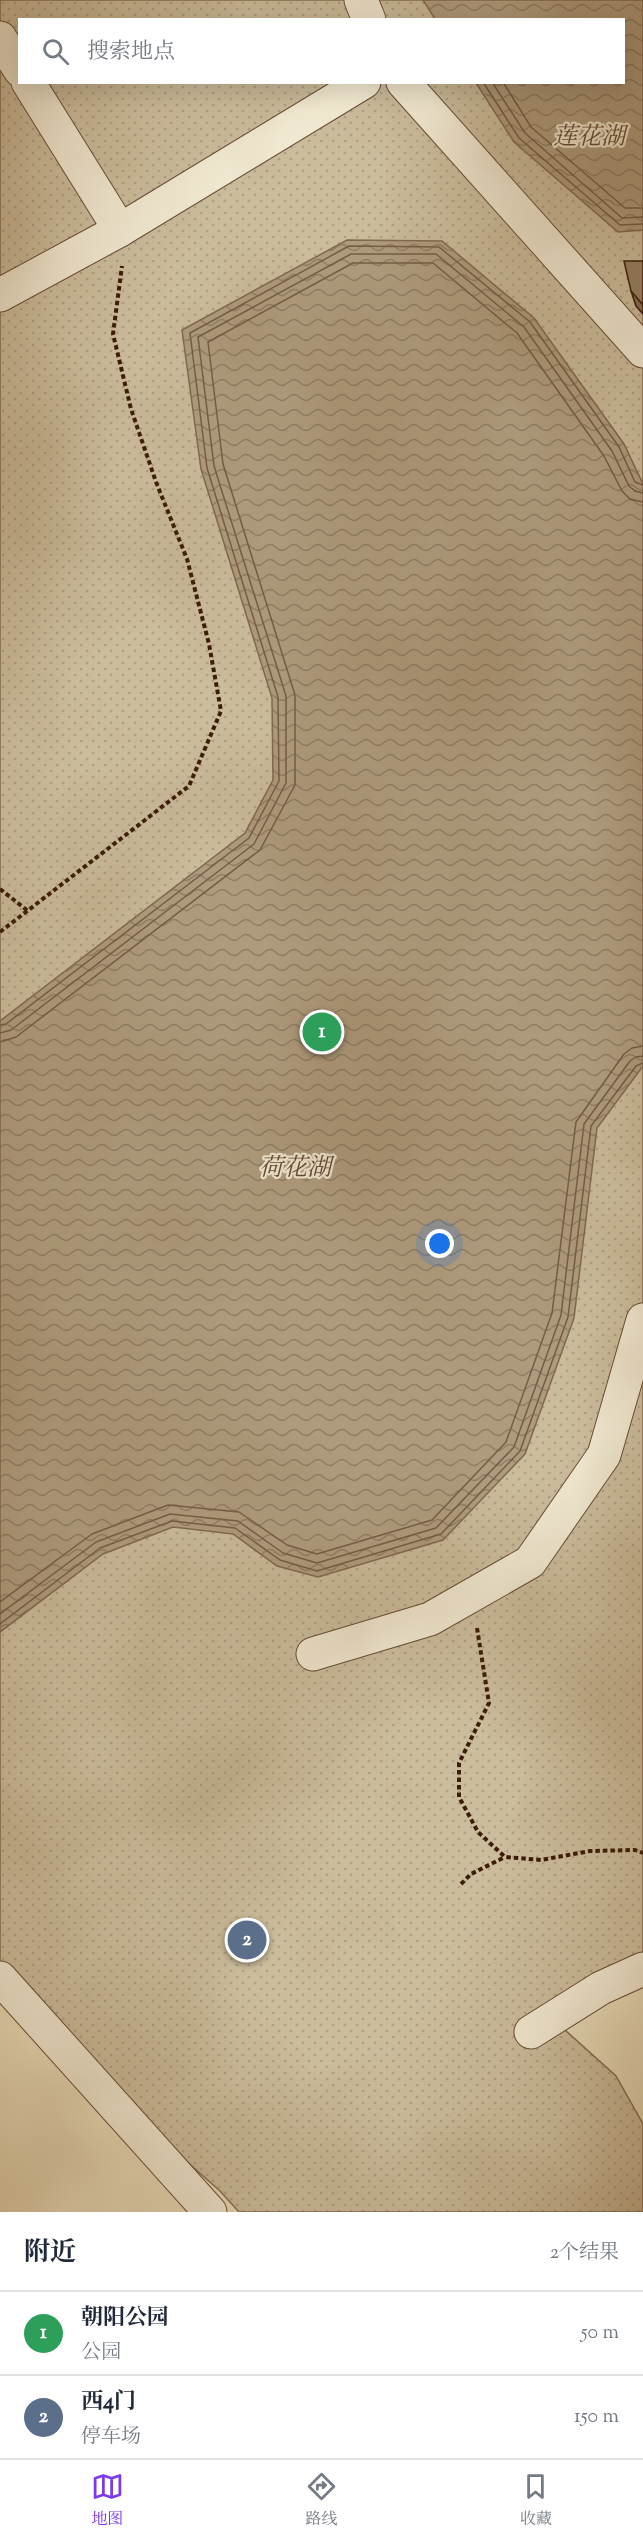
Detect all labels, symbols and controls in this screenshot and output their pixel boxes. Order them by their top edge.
search box [18,18,625,84]
icon: search [39,35,72,68]
text: 搜索地点 [87,37,175,69]
water label: 莲花湖 [553,121,629,155]
pin: 1 [302,1010,342,1054]
water label: 荷花湖 [259,1152,335,1186]
your location [425,1229,454,1258]
pin: 2 [228,1918,266,1962]
text: 附近 [24,2235,76,2272]
text: 2个结果 [550,2239,619,2268]
text: 朝阳公园 [81,2303,169,2335]
text: 1 [40,2319,47,2348]
text: 50 m [581,2319,619,2348]
text: 公园 [81,2339,121,2368]
text: 西4门 [81,2387,136,2419]
text: 2 [39,2403,48,2432]
text: 150 m [574,2403,619,2432]
text: 停车场 [81,2423,141,2452]
tab: 地图 [91,2470,124,2532]
tab: 路线 [305,2470,338,2532]
tab: 收藏 [519,2470,552,2532]

